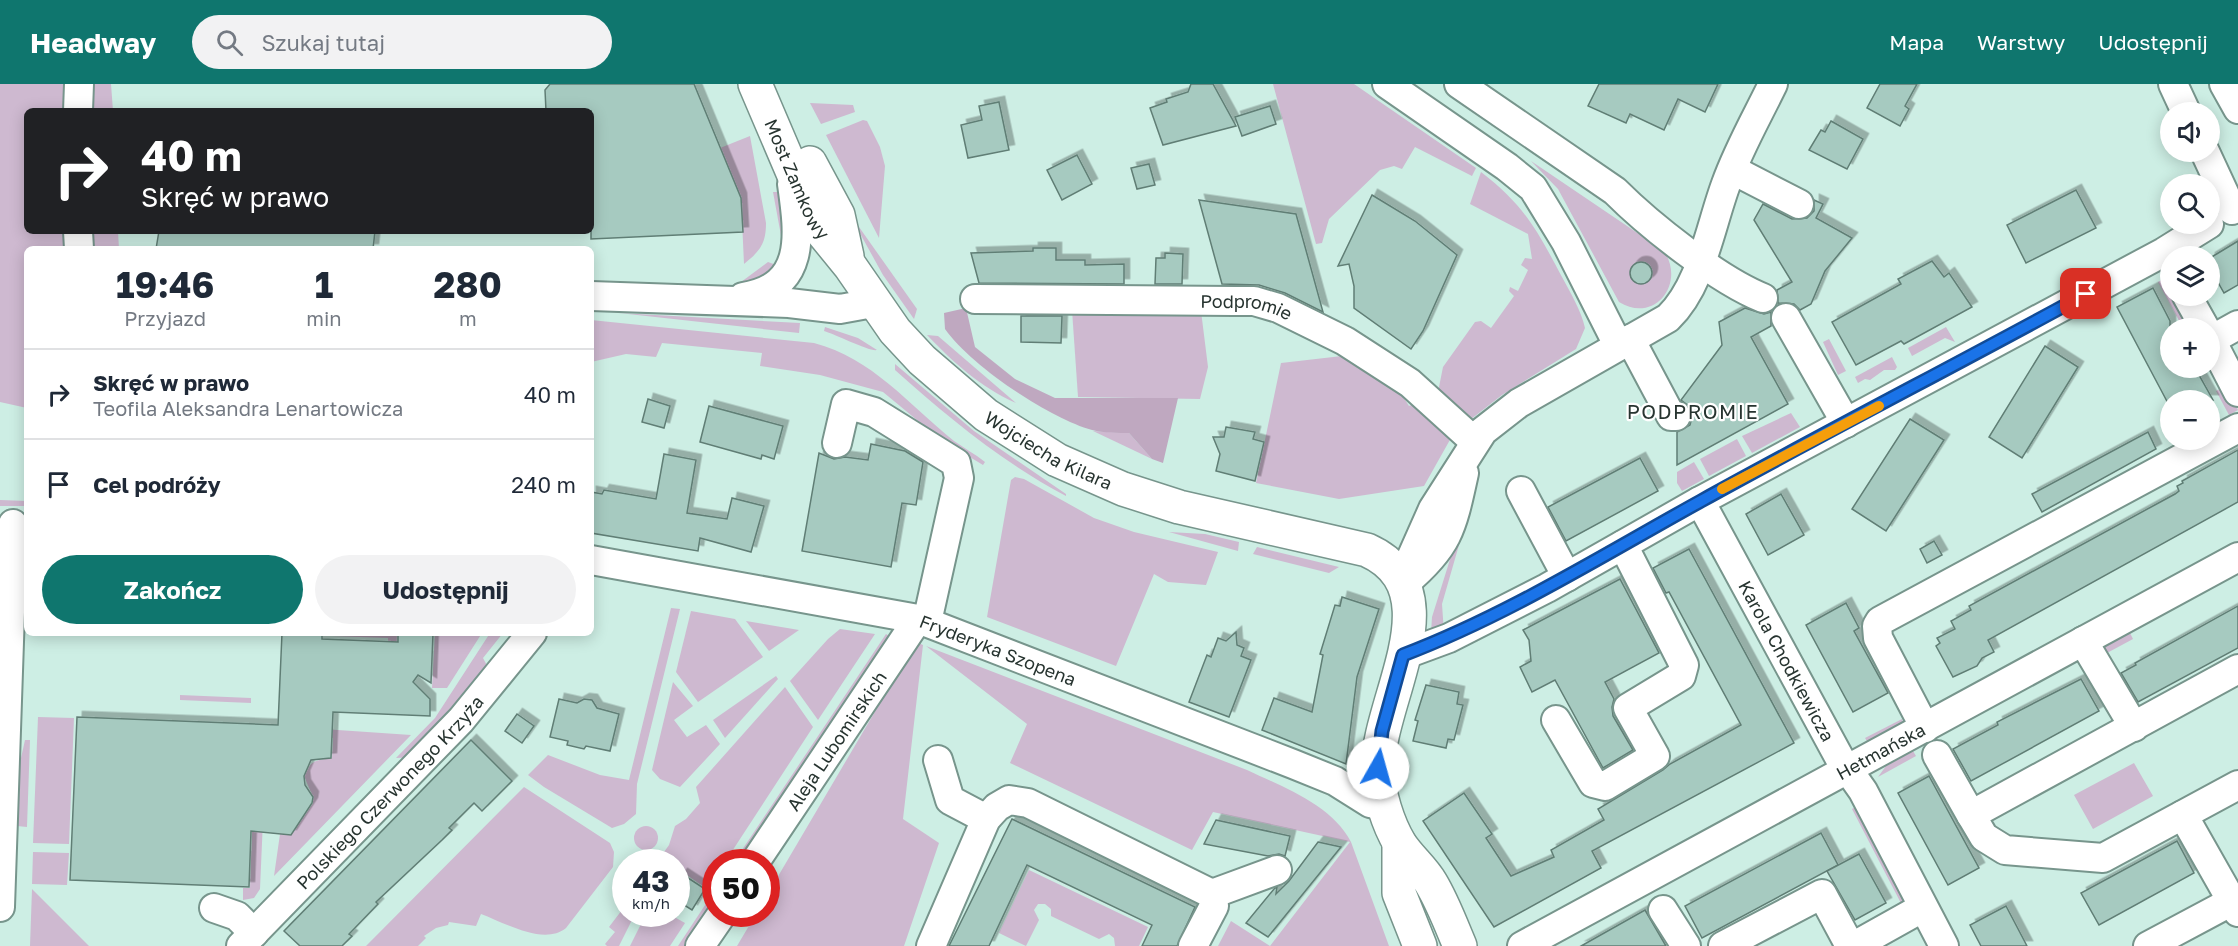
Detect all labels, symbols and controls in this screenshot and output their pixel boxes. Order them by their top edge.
search box [192,15,612,69]
text: Headway [30,26,156,59]
icon: search [213,26,246,59]
text: Szukaj tutaj [261,29,385,56]
text: Mapa [1889,29,1944,55]
text: Warstwy [1977,29,2065,55]
text: Udostępnij [2098,29,2208,55]
map controls [2160,102,2220,450]
button: sound [2160,102,2220,162]
street label: Most Zamkowy [760,116,834,244]
text: 40 m [141,130,242,180]
icon: right [42,132,120,210]
button: search [2160,174,2220,234]
text: Skręć w prawo [141,181,329,213]
button: layers [2160,246,2220,306]
text: 19:46 [116,263,214,306]
text: 1 [315,263,333,306]
text: 280 [434,263,502,306]
pin [2060,268,2111,319]
icon: arrive [2069,277,2102,310]
street label: Podpromie [1200,290,1296,324]
text: Przyjazd [124,306,206,330]
text: min [306,306,342,330]
text: m [459,306,477,330]
button: + [2160,318,2220,378]
text: Skręć w prawo [93,369,249,396]
icon: right [42,378,75,411]
text: 40 m [524,381,576,408]
button: − [2160,390,2220,450]
text: Teofila Aleksandra Lenartowicza [93,396,403,420]
district label: PODPROMIE [1627,399,1759,423]
street label: Wojciecha Kilara [981,406,1116,494]
icon: arrive [42,468,75,501]
text: Cel podróży [93,471,221,498]
text: 240 m [511,471,576,498]
button: Zakończ [42,555,303,624]
button: Udostępnij [315,555,576,624]
street label: Karola Chodkiewicza [1734,577,1839,745]
street label: Fryderyka Szopena [917,610,1079,690]
street label: Aleja Lubomirskich [782,667,891,815]
street label: Polskiego Czerwonego Krzyża [292,691,488,894]
street label: Hetmańska [1832,718,1929,784]
position arrow [1346,736,1410,800]
speed limit sign: 50 [702,849,780,927]
text: 43 [632,863,670,899]
text: km/h [632,894,670,912]

